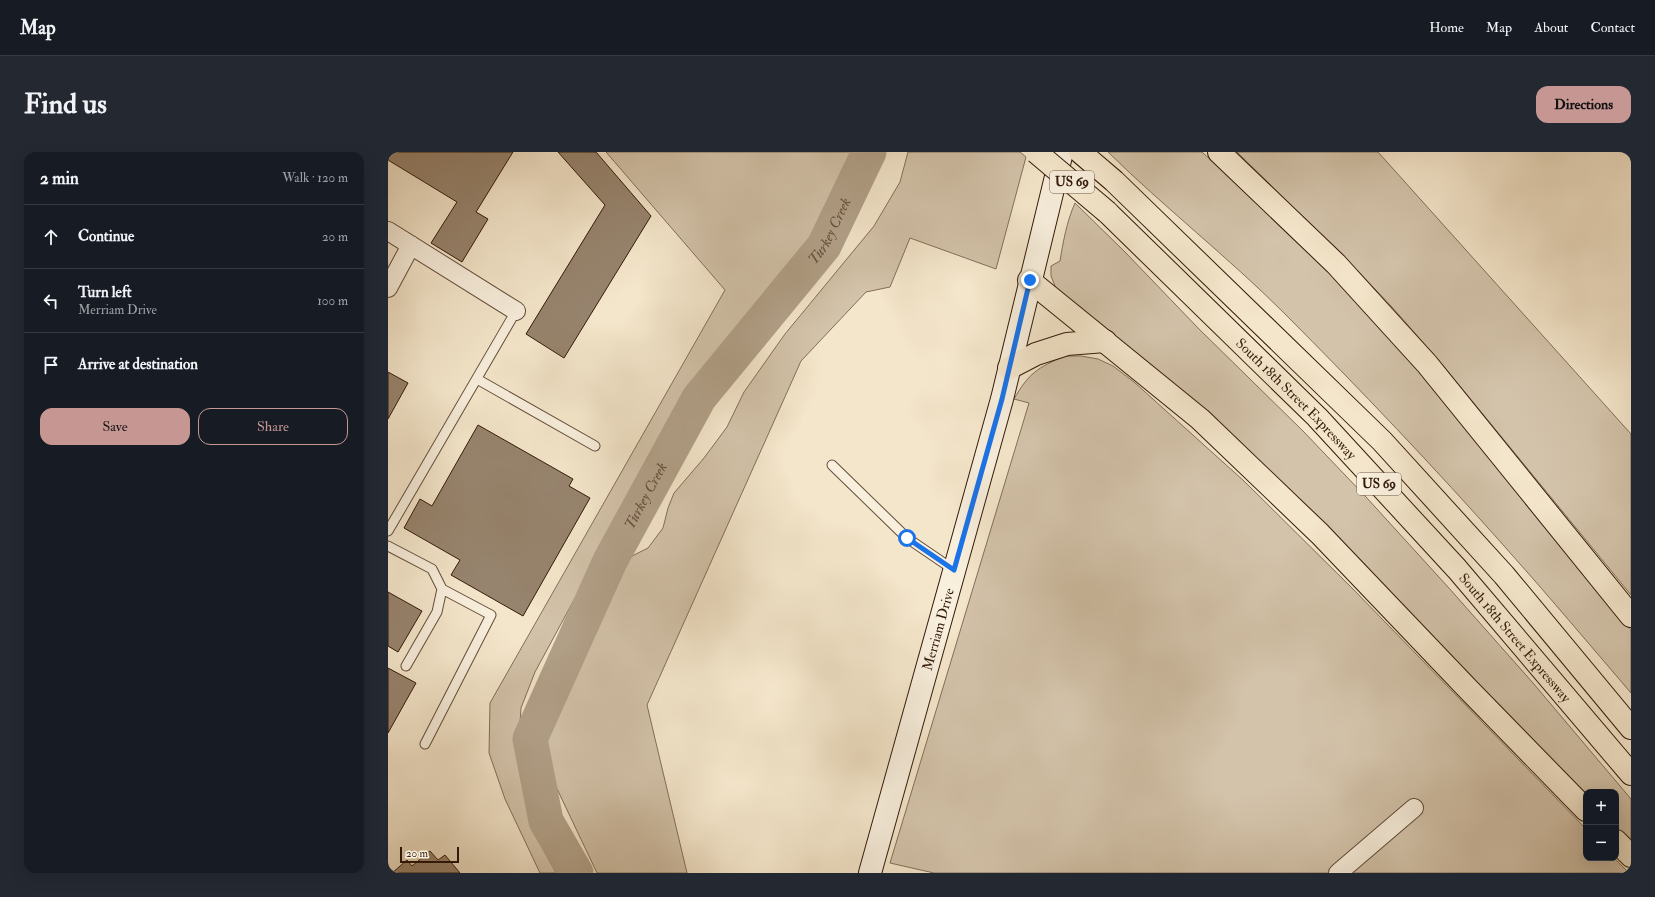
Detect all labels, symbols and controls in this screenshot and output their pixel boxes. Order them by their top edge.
text: Map [20,16,56,40]
text: Home [1429,19,1464,36]
text: Map [1486,19,1512,36]
text: About [1534,19,1568,36]
text: Contact [1590,19,1635,36]
button: Directions [1536,86,1631,123]
text: Find us [24,87,107,122]
text: 2 min [40,168,79,189]
text: Walk · 120 m [282,170,348,186]
road number: US 69 [1050,171,1094,193]
water label: Turkey Creek [803,195,855,268]
icon: ahead [40,226,62,248]
text: Continue [78,227,134,246]
text: 20 m [322,229,348,245]
route end [1021,271,1039,289]
text: Turn left [78,283,132,302]
icon: left [40,290,62,312]
text: 100 m [317,293,348,309]
text: Merriam Drive [78,302,157,318]
street label: South 18th Street Expressway [1233,334,1361,464]
icon: arrive [40,354,62,376]
text: Arrive at destination [78,355,198,374]
button: Save [40,408,190,445]
button: Share [198,408,348,445]
water label: Turkey Creek [620,459,671,532]
road number: US 69 [1357,473,1401,495]
route start [898,529,916,547]
street label: South 18th Street Expressway [1456,569,1575,707]
street label: Merriam Drive [918,586,958,673]
map controls [1583,789,1619,861]
button: + [1583,789,1619,825]
button: − [1583,825,1619,861]
scale bar [400,845,459,864]
text: 20 m [406,847,428,860]

